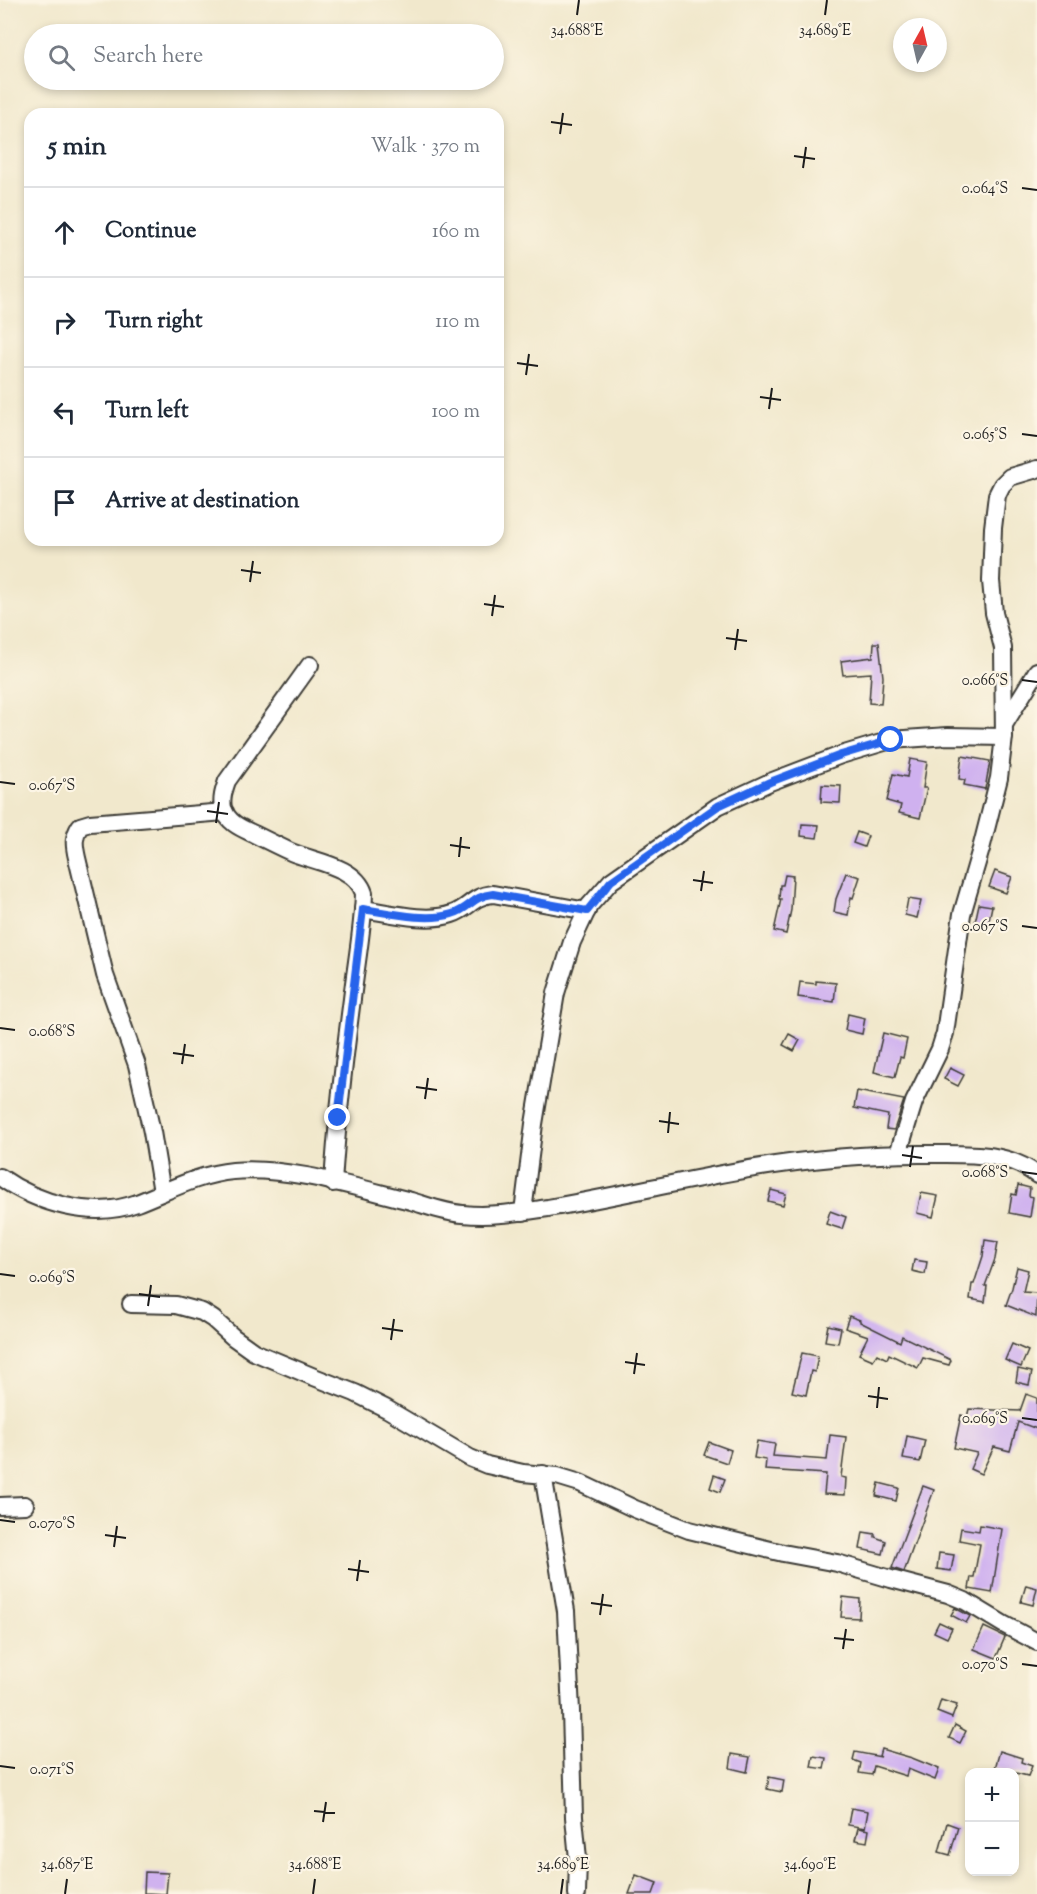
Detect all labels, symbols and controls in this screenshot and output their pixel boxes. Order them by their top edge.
north arrow [893,18,947,72]
text: 34.688°E [551,21,603,42]
text: 34.689°E [799,21,851,42]
search box [24,24,504,90]
icon: search [45,41,78,74]
text: Search here [93,41,203,73]
text: 5 min [48,129,107,166]
text: Walk · 370 m [370,133,480,162]
text: 0.064°S [962,179,1008,200]
icon: ahead [48,216,81,249]
text: Continue [105,216,196,248]
text: 160 m [432,218,480,247]
icon: right [48,306,81,339]
text: Turn right [105,306,202,338]
text: 110 m [435,308,480,337]
icon: left [48,396,81,429]
text: Turn left [105,396,188,428]
text: 100 m [431,398,480,427]
text: 0.065°S [963,425,1007,446]
icon: arrive [48,486,81,519]
text: Arrive at destination [105,486,300,518]
text: 0.066°S [962,671,1008,692]
route start [877,726,903,752]
text: 0.067°S [29,776,75,797]
text: 0.067°S [962,917,1008,938]
text: 0.068°S [29,1022,75,1043]
route end [324,1104,350,1130]
text: 0.068°S [962,1163,1008,1184]
text: 0.069°S [29,1268,75,1289]
text: 0.069°S [962,1409,1008,1430]
text: 0.070°S [29,1514,75,1535]
text: 0.070°S [962,1655,1008,1676]
text: 0.071°S [30,1760,74,1781]
map controls [965,1768,1019,1876]
button: + [965,1768,1019,1822]
button: − [965,1822,1019,1876]
text: 34.687°E [41,1855,93,1876]
text: 34.688°E [289,1855,341,1876]
text: 34.689°E [537,1855,589,1876]
text: 34.690°E [784,1855,836,1876]

